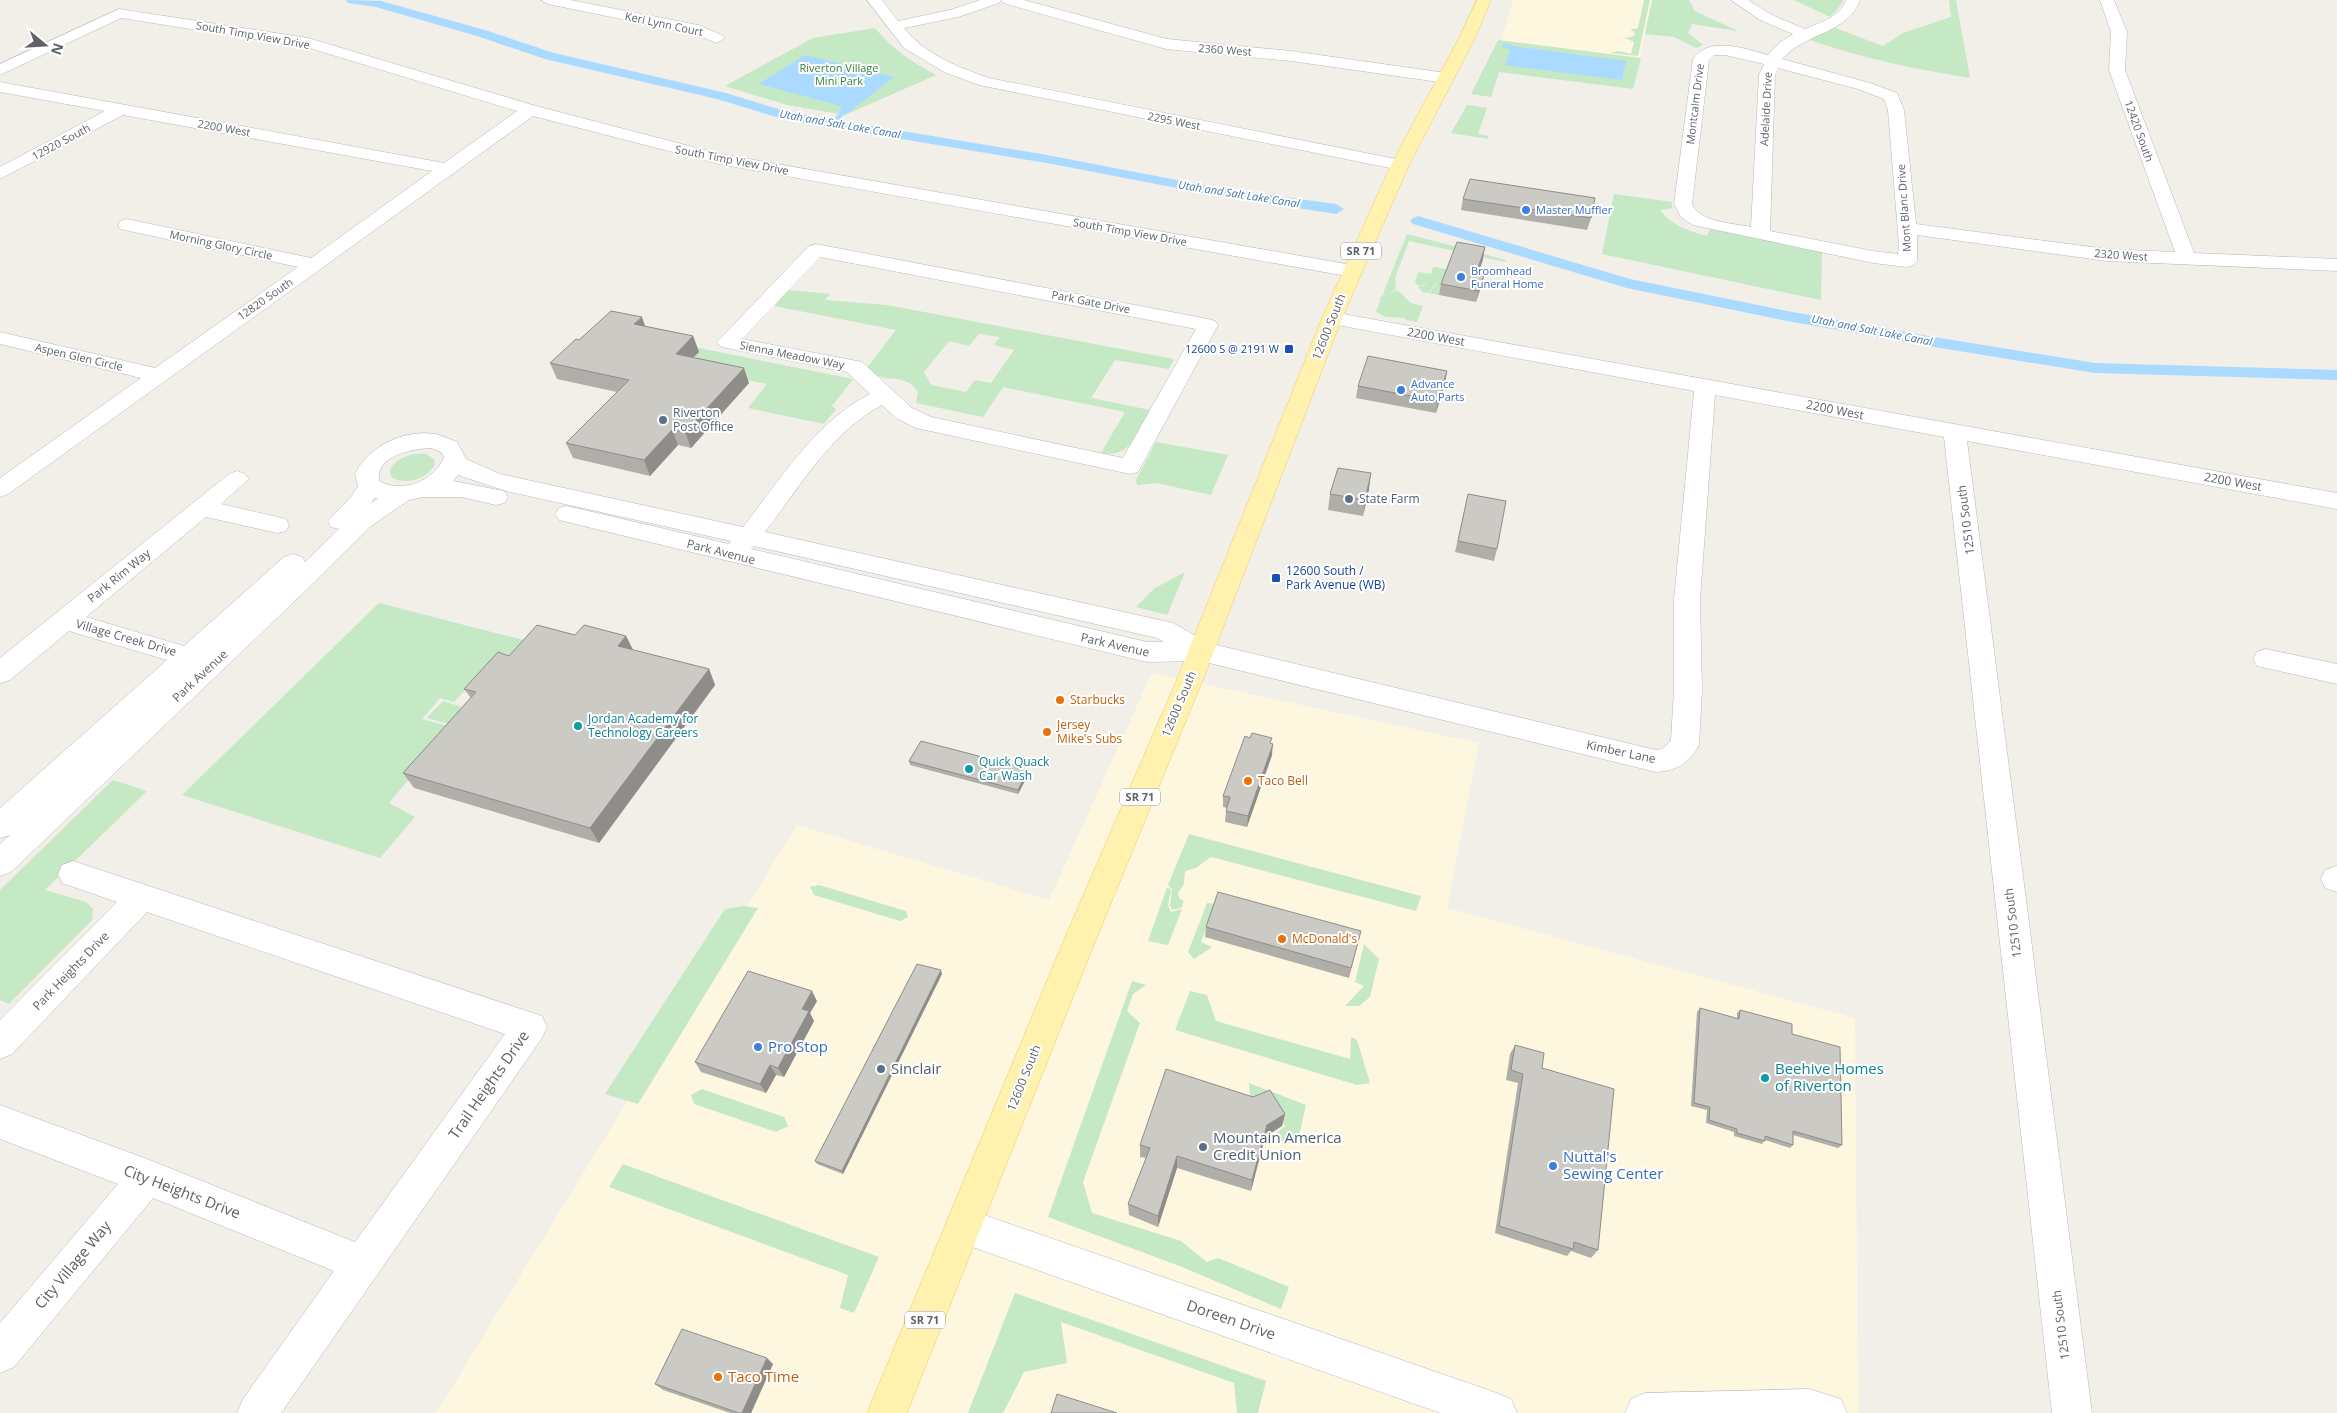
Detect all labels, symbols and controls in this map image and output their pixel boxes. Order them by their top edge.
street label: Keri Lynn Court [624,8,705,39]
street label: South Timp View Drive [195,17,311,52]
north arrow [20,20,70,70]
street label: 2360 West [1198,40,1252,59]
text: N [47,41,69,58]
park label: Riverton Village Mini Park [799,60,879,88]
street label: Montcalm Drive [1682,63,1707,145]
street label: Adelaide Drive [1756,72,1775,146]
street label: 12420 South [2121,98,2158,164]
water label: Utah and Salt Lake Canal [778,105,902,142]
street label: 2295 West [1146,108,1202,133]
street label: 2200 West [196,115,252,140]
street label: 12920 South [29,120,93,163]
street label: South Timp View Drive [674,141,790,178]
street label: Mont Blanc Drive [1893,164,1914,252]
water label: Utah and Salt Lake Canal [1177,177,1301,211]
place label: Master Muffler [1536,202,1613,217]
marker: Master Muffler [1520,204,1532,216]
street label: South Timp View Drive [1072,214,1188,249]
street label: Morning Glory Circle [168,226,274,263]
road number: SR 71 [1341,242,1381,260]
street label: 2320 West [2094,245,2148,264]
place label: Broomhead Funeral Home [1471,263,1544,291]
marker: Broomhead Funeral Home [1455,271,1467,283]
street label: 12820 South [234,274,295,323]
street label: Park Gate Drive [1050,287,1132,316]
street label: 12600 South [1308,291,1350,363]
water label: Utah and Salt Lake Canal [1811,310,1934,349]
street label: 2200 West [1406,323,1466,350]
street label: Sienna Meadow Way [739,337,846,372]
street label: Aspen Glen Circle [34,339,124,374]
place label: 12600 S @ 2191 W [1185,341,1279,356]
marker: 12600 S @ 2191 W [1283,343,1295,355]
place label: Advance Auto Parts [1411,376,1465,404]
marker: Advance Auto Parts [1395,384,1407,396]
street label: 2200 West [1805,396,1865,423]
place label: Riverton Post Office [673,404,734,435]
marker: Riverton Post Office [657,414,669,426]
street label: 2200 West [2203,468,2263,495]
street label: 12510 South [1953,484,1978,556]
place label: State Farm [1359,490,1420,507]
marker: State Farm [1343,493,1355,505]
street label: Park Avenue [685,535,757,568]
street label: Park Rim Way [84,544,155,606]
place label: 12600 South / Park Avenue (WB) [1286,562,1385,593]
marker: 12600 South / Park Avenue (WB) [1270,572,1282,584]
street label: Village Creek Drive [74,615,179,660]
street label: Park Avenue [1079,628,1151,661]
street label: Park Avenue [168,645,231,706]
street label: 12600 South [1157,668,1200,739]
place label: Starbucks [1070,691,1125,708]
marker: Starbucks [1054,694,1066,706]
place label: Jordan Academy for Technology Careers [587,710,698,741]
place label: Jersey Mike's Subs [1056,716,1123,747]
marker: Jordan Academy for Technology Careers [572,720,584,732]
marker: Jersey Mike's Subs [1041,726,1053,738]
street label: Kimber Lane [1585,736,1658,767]
place label: Quick Quack Car Wash [979,753,1050,784]
marker: Quick Quack Car Wash [963,763,975,775]
place label: Taco Bell [1258,772,1308,789]
marker: Taco Bell [1242,775,1254,787]
road number: SR 71 [1120,789,1160,806]
street label: 12510 South [2000,887,2025,959]
street label: Park Heights Drive [29,927,113,1014]
place label: McDonald's [1292,930,1357,947]
marker: McDonald's [1276,933,1288,945]
street label: Trail Heights Drive [443,1026,533,1143]
place label: Pro Stop [768,1036,828,1056]
marker: Pro Stop [752,1041,764,1053]
street label: 12600 South [1003,1042,1045,1114]
place label: Sinclair [891,1058,941,1078]
place label: Beehive Homes of Riverton [1775,1058,1884,1095]
marker: Sinclair [875,1063,887,1075]
marker: Beehive Homes of Riverton [1759,1072,1771,1084]
place label: Mountain America Credit Union [1213,1127,1342,1164]
marker: Mountain America Credit Union [1197,1141,1209,1153]
place label: Nuttal's Sewing Center [1563,1146,1663,1183]
street label: City Heights Drive [121,1160,244,1223]
marker: Nuttal's Sewing Center [1547,1160,1559,1172]
street label: City Village Way [30,1216,115,1312]
street label: 12510 South [2048,1289,2073,1361]
street label: Doreen Drive [1184,1295,1278,1344]
road number: SR 71 [905,1312,945,1328]
place label: Taco Time [728,1366,799,1386]
marker: Taco Time [712,1371,724,1383]

